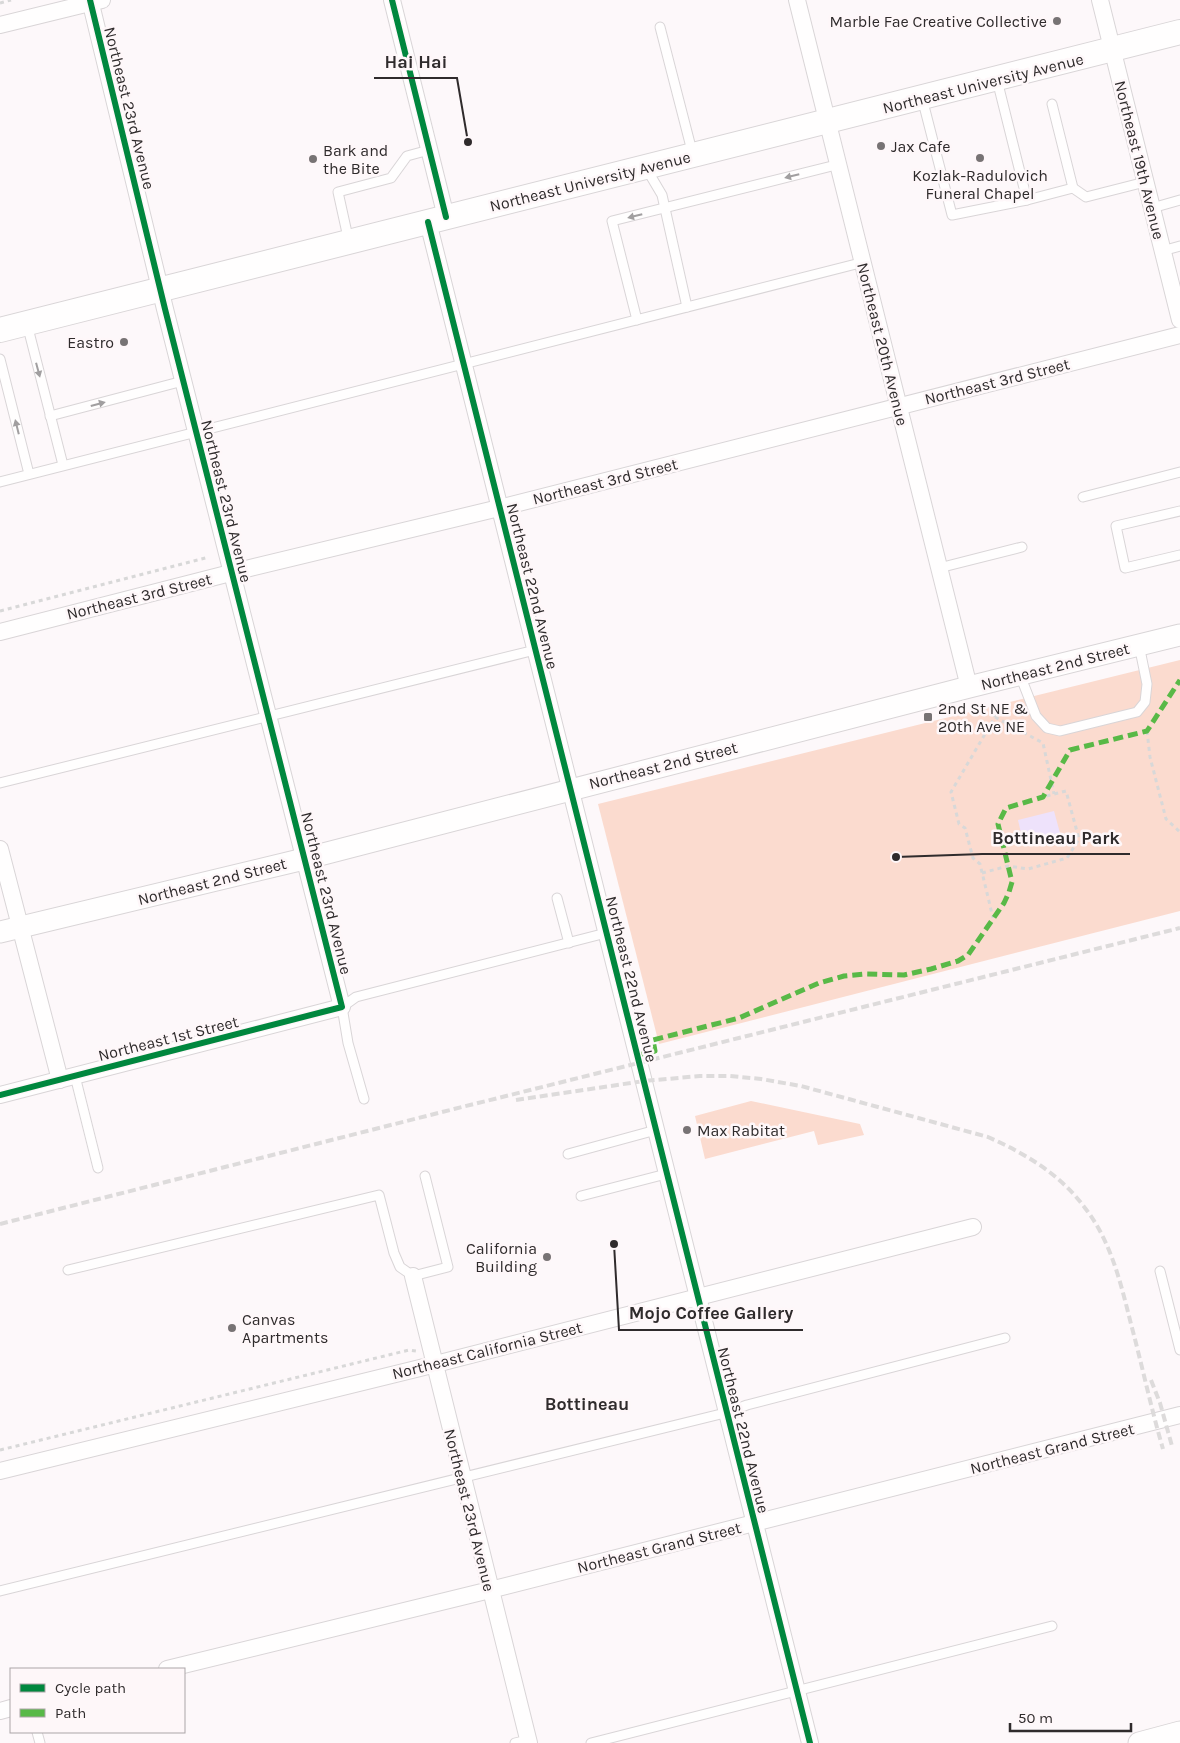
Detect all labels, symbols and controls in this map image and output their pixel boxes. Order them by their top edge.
place label: Marble Fae Creative Collective [830,12,1047,31]
marker: Marble Fae Creative Collective [1051,15,1063,27]
street label: Northeast 23rd Avenue [100,25,159,191]
callout: Hai Hai [374,45,457,78]
street label: Northeast University Avenue [881,49,1086,118]
text: Hai Hai [385,51,447,73]
street label: Northeast 19th Avenue [1111,79,1168,242]
place label: Jax Cafe [891,137,951,156]
marker: Jax Cafe [875,140,887,152]
place label: Bark and the Bite [323,141,388,178]
street label: Northeast University Avenue [488,147,693,216]
marker: Kozlak-Radulovich Funeral Chapel [974,152,986,164]
marker: Bark and the Bite [307,153,319,165]
place label: Kozlak-Radulovich Funeral Chapel [912,166,1048,203]
one-way arrow [785,172,800,180]
one-way arrow [627,212,642,220]
street label: Northeast 20th Avenue [853,261,912,428]
place label: Eastro [67,333,114,352]
marker: Eastro [118,336,130,348]
street label: Northeast 3rd Street [923,354,1072,409]
one-way arrow [35,362,43,377]
one-way arrow [90,399,105,407]
street label: Northeast 23rd Avenue [197,418,256,584]
one-way arrow [13,419,21,434]
street label: Northeast 3rd Street [531,454,680,509]
street label: Northeast 22nd Avenue [503,501,562,671]
street label: Northeast 3rd Street [65,569,214,624]
street label: Northeast 2nd Street [979,639,1131,694]
place label: 2nd St NE & 20th Ave NE [938,699,1028,736]
marker: 2nd St NE & 20th Ave NE [922,711,934,723]
street label: Northeast 2nd Street [587,738,739,793]
street label: Northeast 23rd Avenue [297,810,356,976]
callout: Bottineau Park [982,821,1130,854]
text: Bottineau Park [992,827,1120,849]
street label: Northeast 2nd Street [136,854,288,909]
street label: Northeast 22nd Avenue [602,894,661,1064]
street label: Northeast 1st Street [96,1012,240,1065]
place label: Max Rabitat [697,1121,785,1140]
marker: Max Rabitat [681,1124,693,1136]
place label: California Building [466,1239,537,1276]
marker: California Building [541,1251,553,1263]
callout: Mojo Coffee Gallery [619,1297,803,1330]
text: Mojo Coffee Gallery [629,1302,793,1324]
place label: Canvas Apartments [242,1310,328,1347]
street label: Northeast California Street [390,1318,584,1383]
marker: Canvas Apartments [226,1322,238,1334]
street label: Northeast 22nd Avenue [714,1345,773,1515]
district label: Bottineau [545,1393,629,1415]
street label: Northeast Grand Street [968,1419,1136,1478]
street label: Northeast 23rd Avenue [440,1427,499,1593]
street label: Northeast Grand Street [575,1518,743,1577]
legend [10,1668,185,1733]
text: Cycle path [55,1679,126,1697]
scale bar [1010,1700,1131,1732]
text: Path [55,1704,86,1722]
text: 50 m [1018,1709,1053,1727]

